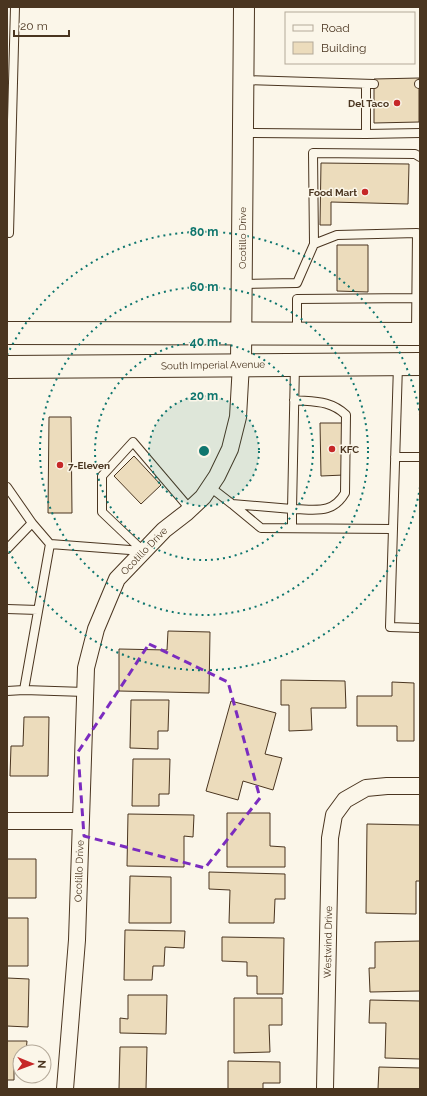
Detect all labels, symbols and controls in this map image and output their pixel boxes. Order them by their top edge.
scale bar [14,12,69,38]
legend [285,12,415,64]
text: 20 m [20,19,48,33]
text: Road [321,21,350,35]
text: Building [321,41,367,55]
place label: Del Taco [348,98,389,109]
marker: Del Taco [392,98,402,108]
place label: Food Mart [309,187,357,198]
marker: Food Mart [360,187,370,197]
street label: Ocotillo Drive [237,207,248,269]
text: 80 m [190,225,218,239]
text: 60 m [190,280,218,294]
text: 40 m [190,335,218,349]
street label: South Imperial Avenue [161,359,265,371]
text: 20 m [190,389,218,403]
centre of rings [197,444,211,458]
marker: KFC [327,444,337,454]
place label: KFC [340,444,359,455]
marker: 7-Eleven [55,460,65,470]
place label: 7-Eleven [68,460,110,471]
street label: Ocotillo Drive [118,525,170,577]
street label: Ocotillo Drive [72,840,86,902]
street label: Westwind Drive [322,905,334,978]
north arrow [12,1044,52,1084]
text: N [35,1060,48,1068]

